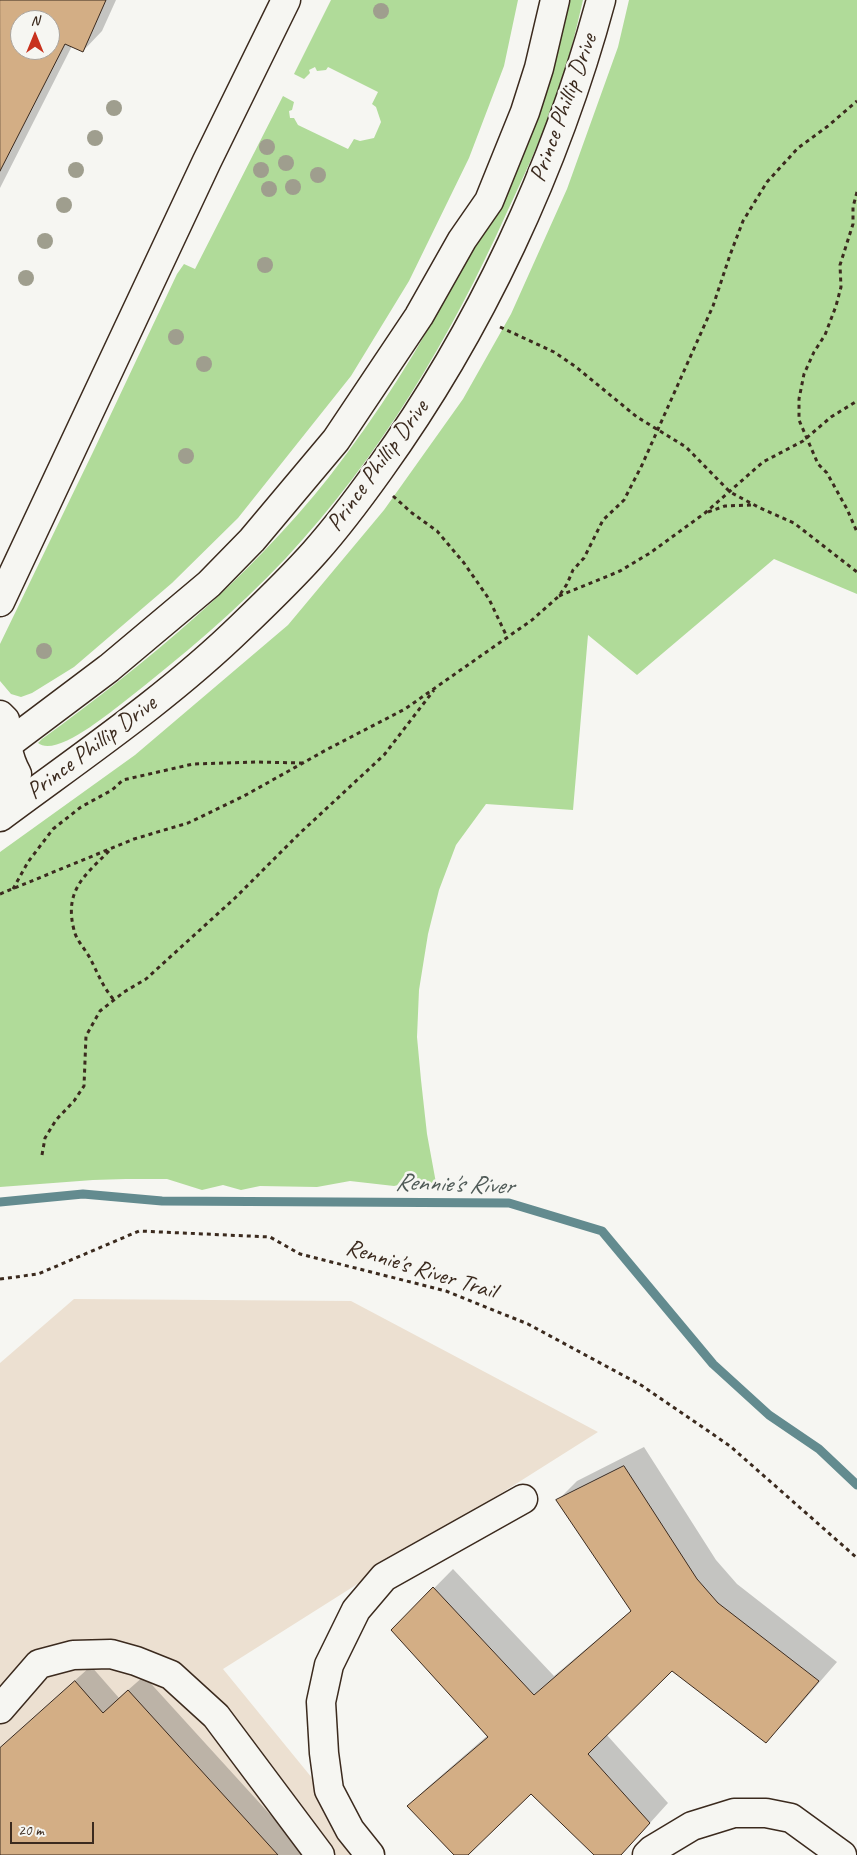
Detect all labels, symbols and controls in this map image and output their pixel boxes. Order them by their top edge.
north arrow [10,10,60,60]
text: N [31,12,39,29]
street label: Prince Phillip Drive [524,30,604,186]
street label: Prince Phillip Drive [321,395,435,537]
street label: Prince Phillip Drive [21,690,163,806]
water label: Rennie's River [395,1168,513,1202]
street label: Rennie's River Trail [342,1233,500,1307]
scale bar [12,1812,96,1844]
text: 20 m [18,1821,44,1840]

